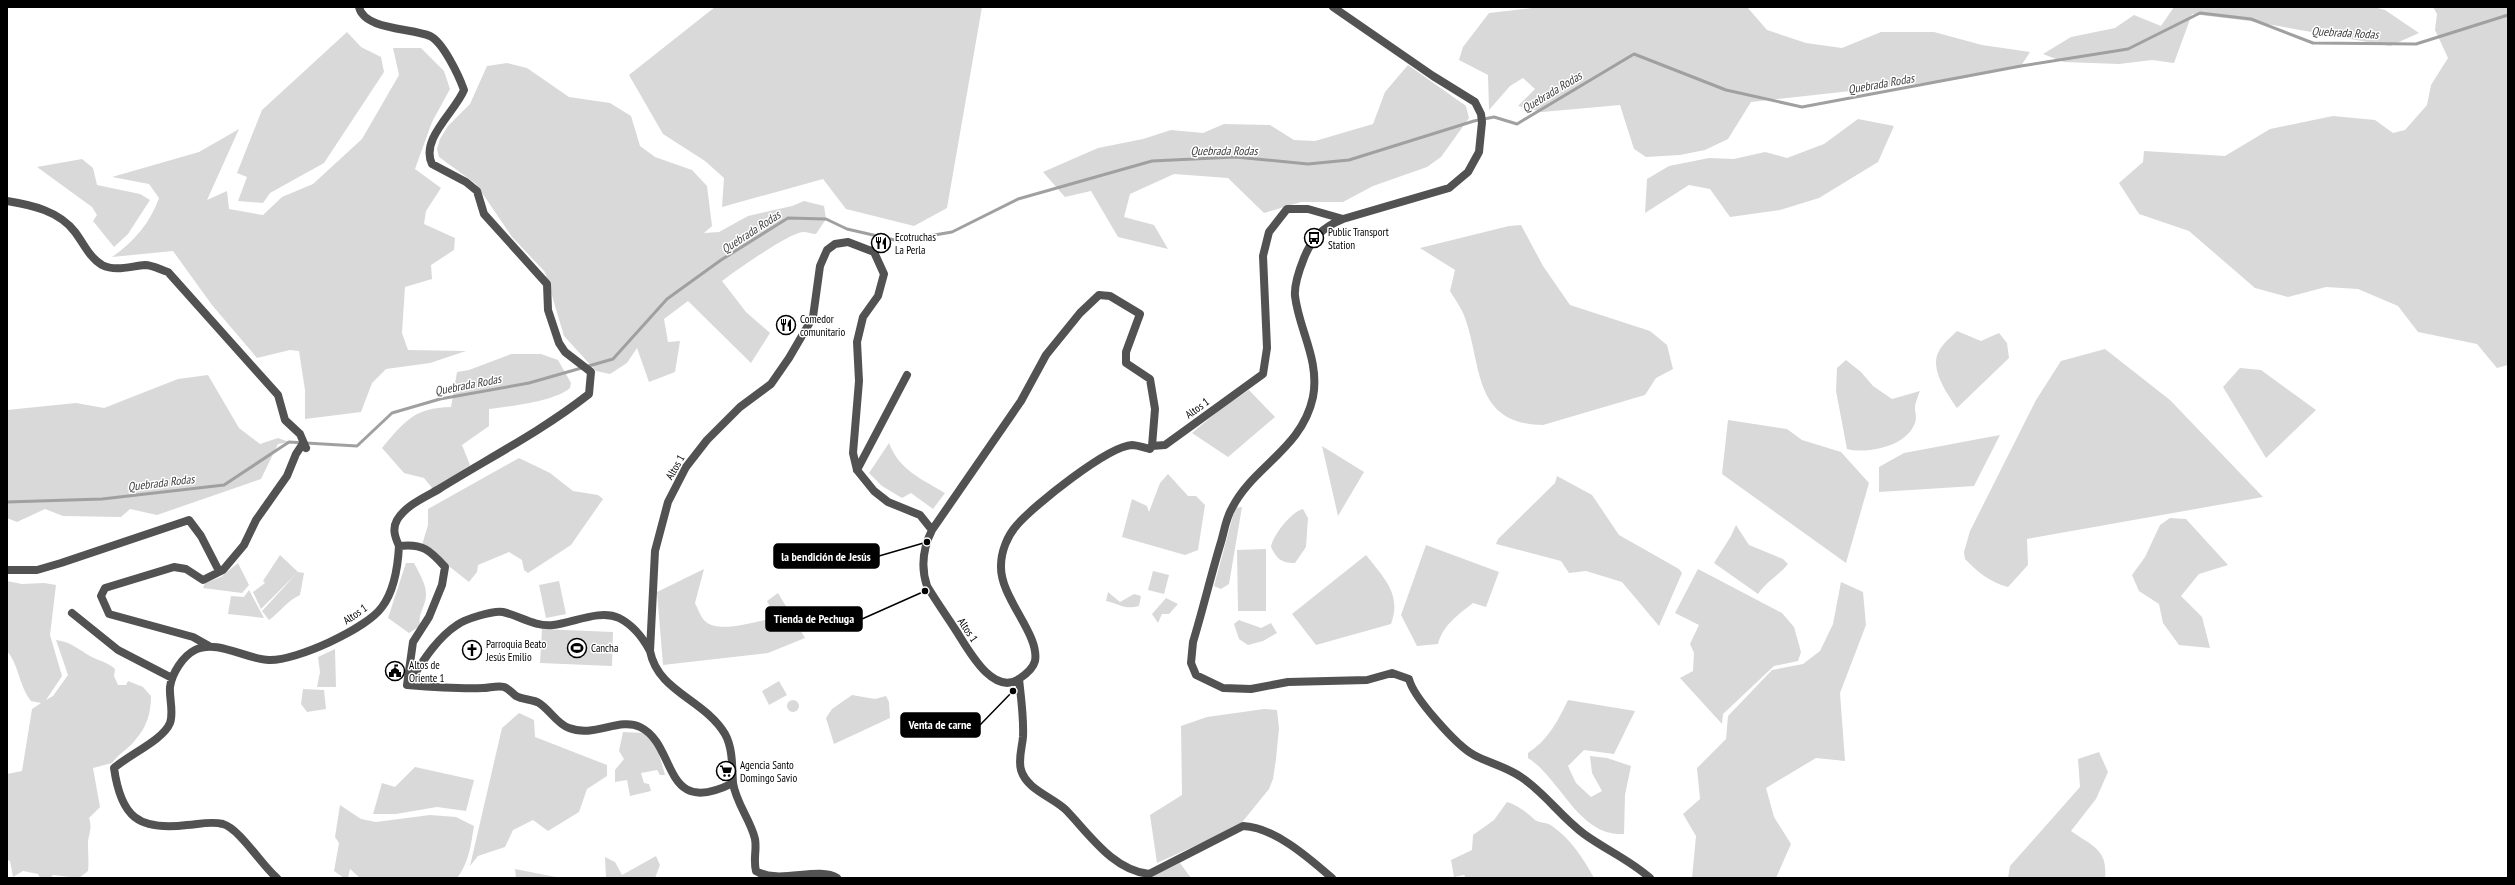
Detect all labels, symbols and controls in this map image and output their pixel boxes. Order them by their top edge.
water label: Quebrada Rodas [2311,23,2381,42]
water label: Quebrada Rodas [1519,67,1586,115]
water label: Quebrada Rodas [1847,70,1917,97]
water label: Quebrada Rodas [1190,143,1259,158]
water label: Quebrada Rodas [718,206,785,256]
place label: Public Transport Station [1328,225,1389,252]
bus stop icon: Public Transport Station [1303,227,1325,249]
place label: Ecotruchas La Perla [895,230,936,257]
restaurant icon: Ecotruchas La Perla [870,232,892,254]
place label: Comedor comunitario [800,312,845,339]
restaurant icon: Comedor comunitario [775,314,797,336]
water label: Quebrada Rodas [434,370,504,398]
street label: Altos 1 [1182,395,1212,421]
street label: Altos 1 [662,452,688,482]
water label: Quebrada Rodas [127,471,197,494]
callout: la bendición de Jesús [774,544,879,568]
text: la bendición de Jesús [781,549,871,564]
street label: Altos 1 [340,601,370,627]
callout: Tienda de Pechuga [766,607,862,631]
text: Tienda de Pechuga [774,611,854,626]
street label: Altos 1 [955,615,981,645]
place label: Parroquia Beato Jesús Emilio [485,637,547,664]
sports icon: Cancha [566,637,588,659]
church icon: Parroquia Beato Jesús Emilio [461,639,483,661]
place label: Cancha [591,641,618,655]
place label: Altos de Oriente 1 [409,658,445,685]
public building icon: Altos de Oriente 1 [384,660,406,682]
callout: Venta de carne [901,713,980,737]
text: Venta de carne [908,717,971,732]
place label: Agencia Santo Domingo Savio [740,758,798,785]
supermarket icon: Agencia Santo Domingo Savio [715,760,737,782]

